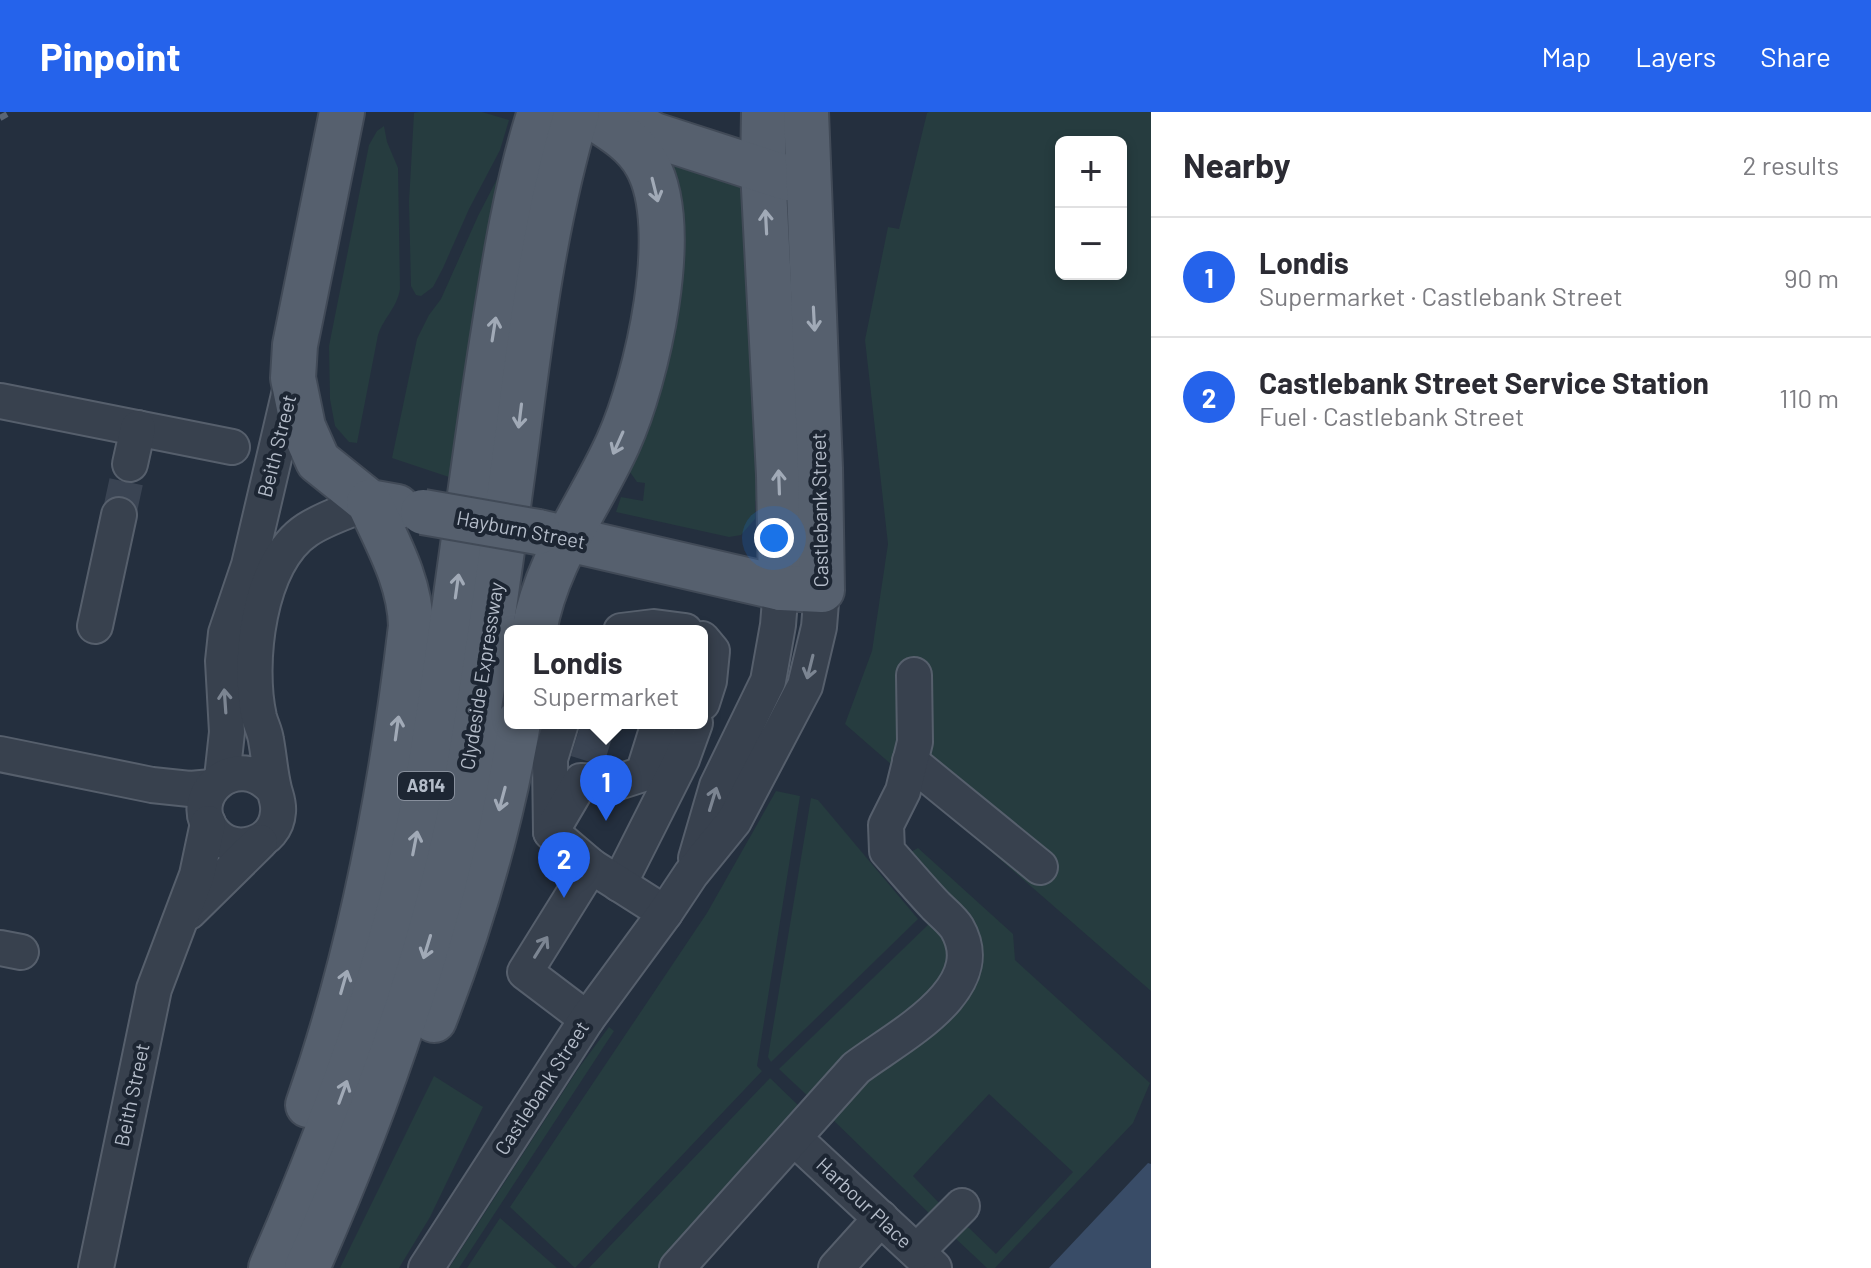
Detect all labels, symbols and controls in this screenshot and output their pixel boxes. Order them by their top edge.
text: Pinpoint [40,33,181,79]
text: Map [1541,39,1591,73]
text: Layers [1635,39,1716,73]
text: Share [1760,39,1831,73]
map controls [1055,136,1127,280]
button: + [1055,136,1127,208]
text: Nearby [1183,144,1291,185]
text: 2 results [1743,149,1839,180]
one-way arrow [648,177,663,203]
button: − [1055,208,1127,280]
one-way arrow [758,209,773,236]
text: Londis [1259,244,1349,280]
text: 1 [1204,262,1214,293]
text: 90 m [1784,262,1839,293]
text: Supermarket · Castlebank Street [1259,280,1623,311]
one-way arrow [806,305,821,332]
one-way arrow [488,317,503,342]
text: Castlebank Street Service Station [1259,364,1709,400]
text: 2 [1202,382,1216,413]
text: 110 m [1779,382,1839,413]
street label: Beith Street [252,392,300,500]
text: Fuel · Castlebank Street [1259,400,1524,431]
one-way arrow [512,402,527,428]
one-way arrow [609,431,624,455]
street label: Castlebank Street [806,432,832,588]
one-way arrow [772,469,787,496]
street label: Hayburn Street [455,505,588,553]
your location [754,518,794,558]
one-way arrow [450,574,465,599]
street label: Clydeside Expressway [454,580,508,771]
popup [504,625,708,729]
text: Londis [533,644,623,680]
one-way arrow [802,653,817,679]
text: Supermarket [533,680,679,711]
one-way arrow [217,688,232,715]
one-way arrow [390,716,405,741]
pin: 1 [580,755,632,821]
road number: A814 [398,772,454,800]
one-way arrow [494,786,509,812]
one-way arrow [707,787,721,812]
one-way arrow [409,831,424,856]
pin: 2 [538,832,590,898]
one-way arrow [419,934,433,959]
one-way arrow [533,936,549,959]
one-way arrow [337,970,352,996]
street label: Castlebank Street [489,1016,593,1159]
street label: Beith Street [108,1041,154,1149]
one-way arrow [337,1080,351,1105]
street label: Harbour Place [812,1152,917,1253]

